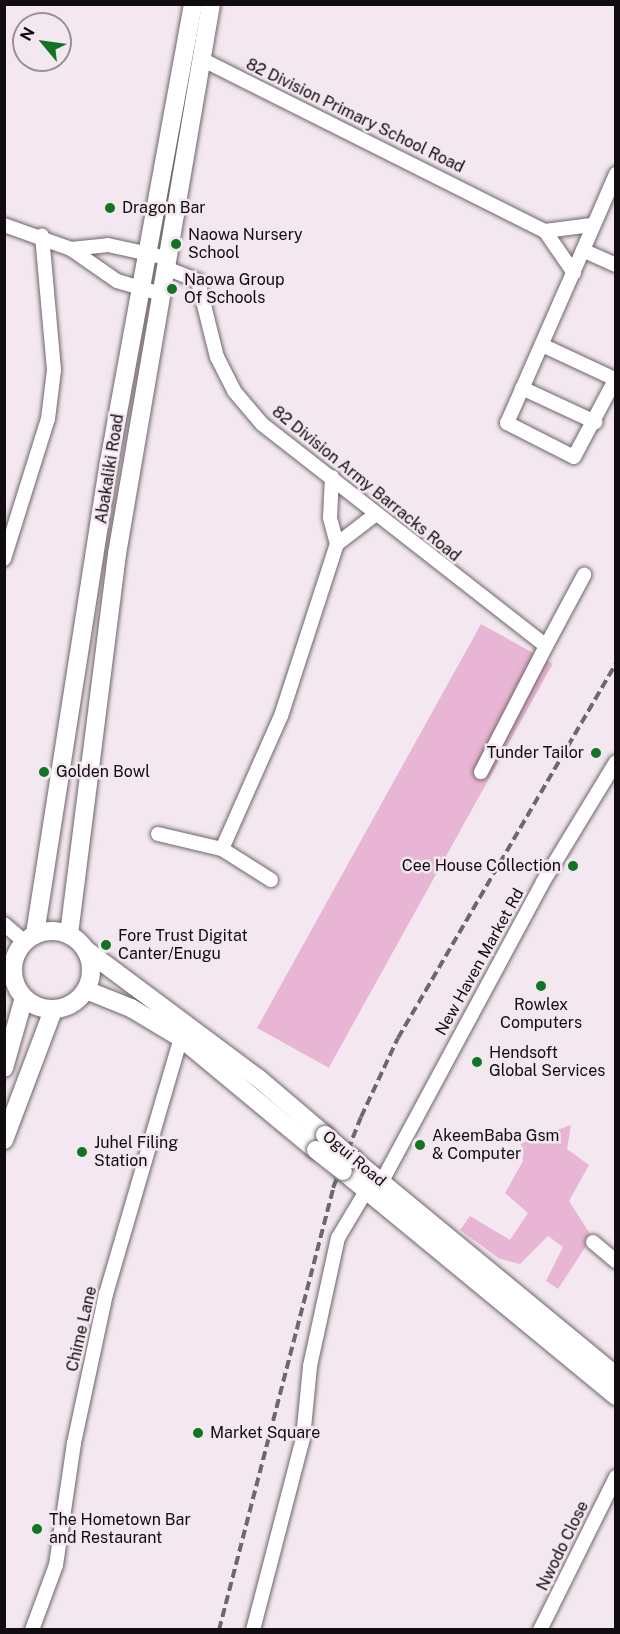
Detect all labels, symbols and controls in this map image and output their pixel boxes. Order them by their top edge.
north arrow [12,12,72,72]
text: N [16,24,39,44]
street label: 82 Division Primary School Road [243,55,467,177]
place label: Dragon Bar [122,198,206,218]
marker: Dragon Bar [103,201,117,215]
place label: Naowa Nursery School [188,225,303,263]
marker: Naowa Nursery School [169,237,183,251]
place label: Naowa Group Of Schools [184,270,285,308]
marker: Naowa Group Of Schools [165,282,179,296]
street label: 82 Division Army Barracks Road [268,402,464,566]
street label: Abakaliki Road [92,413,128,525]
place label: Tunder Tailor [487,743,584,763]
marker: Tunder Tailor [589,746,603,760]
place label: Golden Bowl [56,762,150,782]
marker: Golden Bowl [37,765,51,779]
place label: Cee House Collection [402,856,561,876]
marker: Cee House Collection [566,859,580,873]
street label: New Haven Market Rd [432,885,528,1039]
place label: Fore Trust Digitat Canter/Enugu [118,926,248,964]
marker: Fore Trust Digitat Canter/Enugu [99,938,113,952]
marker: Rowlex Computers [534,979,548,993]
place label: Rowlex Computers [500,995,582,1033]
place label: Hendsoft Global Services [489,1043,605,1081]
marker: Hendsoft Global Services [470,1055,484,1069]
place label: AkeemBaba Gsm & Computer [432,1126,559,1164]
street label: Ogui Road [319,1127,389,1191]
place label: Juhel Filing Station [94,1133,178,1171]
marker: AkeemBaba Gsm & Computer [413,1138,427,1152]
marker: Juhel Filing Station [75,1145,89,1159]
street label: Chime Lane [63,1284,101,1374]
place label: Market Square [210,1423,320,1443]
marker: Market Square [191,1426,205,1440]
street label: Nwodo Close [533,1498,593,1594]
place label: The Hometown Bar and Restaurant [49,1510,191,1548]
marker: The Hometown Bar and Restaurant [30,1522,44,1536]

